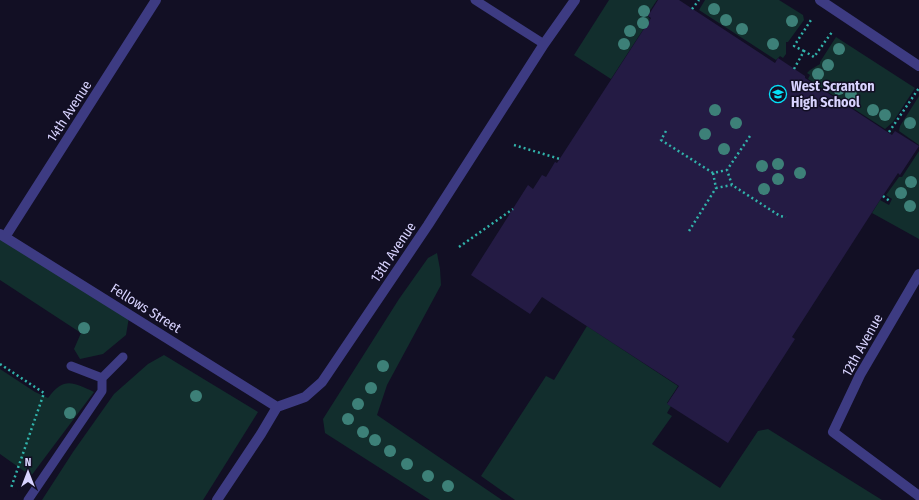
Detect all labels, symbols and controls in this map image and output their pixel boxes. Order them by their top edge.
street label: 14th Avenue [43,77,96,145]
place label: West Scranton High School [791,78,875,111]
school or university icon: West Scranton High School [768,84,788,104]
street label: 13th Avenue [367,219,420,286]
street label: Fellows Street [107,280,185,337]
street label: 12th Avenue [838,311,887,380]
north arrow [8,452,48,492]
text: N [25,456,31,469]

